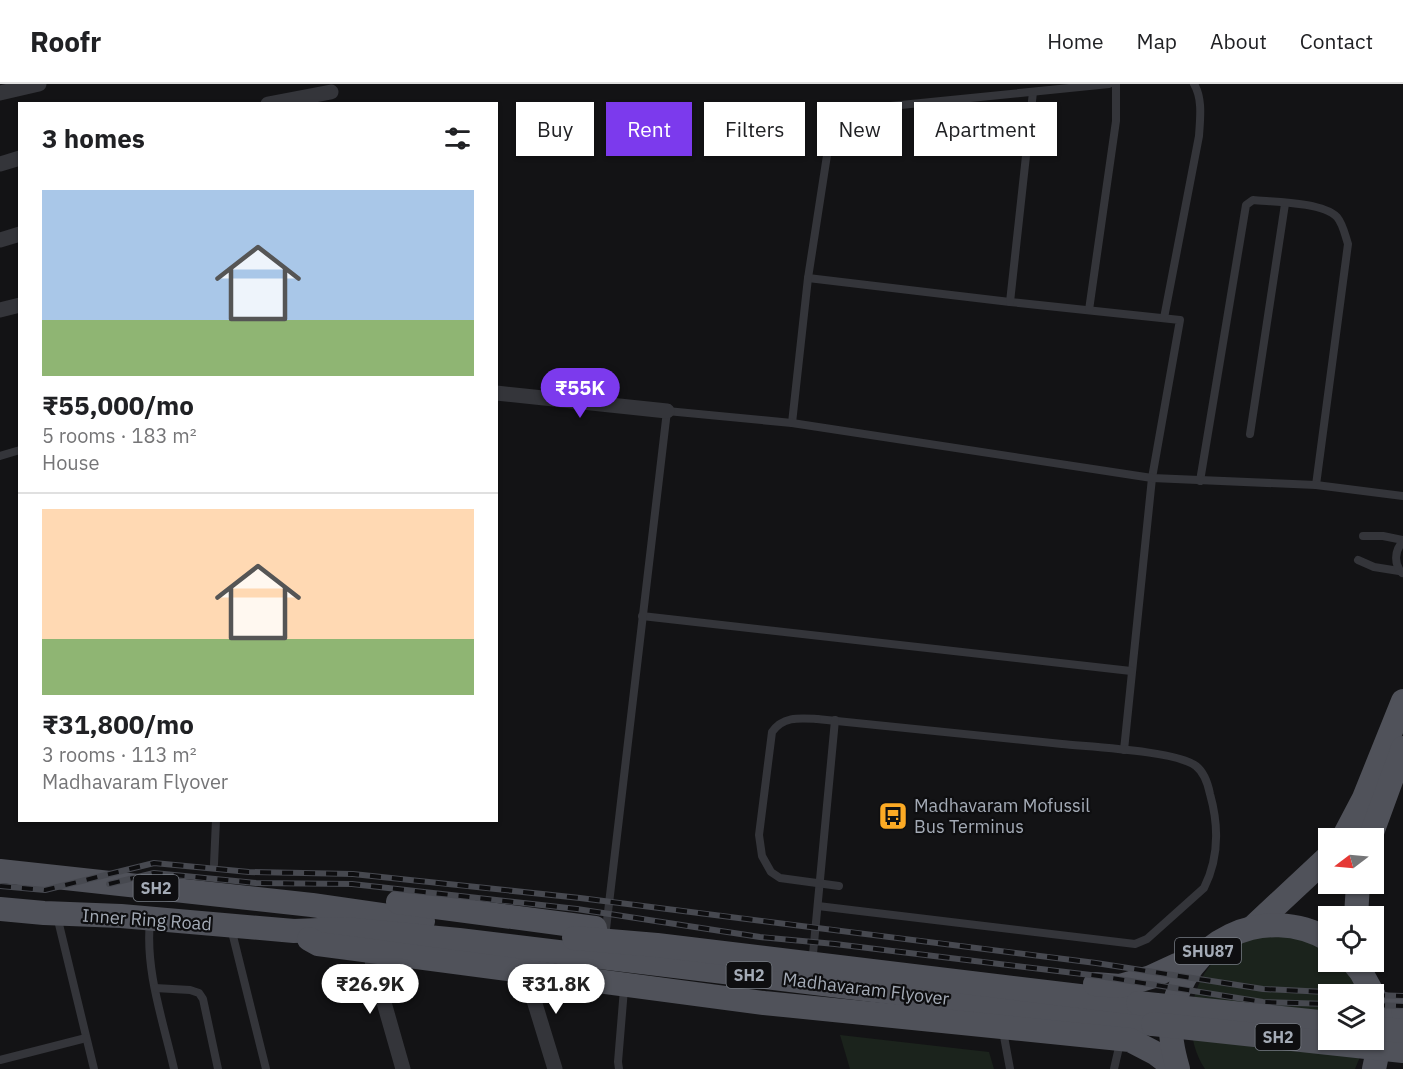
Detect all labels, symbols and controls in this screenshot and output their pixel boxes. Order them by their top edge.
text: Roofr [30,23,101,60]
text: Home [1047,27,1104,55]
text: Map [1137,27,1177,55]
text: About [1210,27,1267,55]
text: Contact [1300,27,1373,55]
chip: Buy [516,102,594,156]
chip: Rent [606,102,692,156]
chip: Filters [704,102,805,156]
chip: New [817,102,902,156]
chip: Apartment [914,102,1057,156]
text: 3 homes [42,121,145,155]
icon: filters [441,122,474,155]
icon: home [204,229,312,337]
pin: ₹55K [544,368,616,419]
text: ₹55K [555,374,605,401]
text: ₹55,000/mo [42,388,194,422]
text: 5 rooms · 183 m² [42,422,197,449]
text: House [42,449,99,476]
icon: home [204,548,312,656]
text: ₹31,800/mo [42,707,194,741]
text: 3 rooms · 113 m² [42,741,197,768]
text: Madhavaram Flyover [42,768,228,795]
place label: Madhavaram Mofussil Bus Terminus [914,794,1090,838]
bus stop icon: Madhavaram Mofussil Bus Terminus [877,800,909,832]
north arrow [1318,828,1384,894]
map controls [1318,828,1384,1050]
road number: SH2 [134,875,178,901]
street label: Inner Ring Road [82,904,213,935]
button: locate [1318,906,1384,972]
road number: SHU87 [1175,938,1241,964]
road number: SH2 [726,962,771,988]
pin: ₹26.9K [321,964,419,1015]
pin: ₹31.8K [507,964,605,1015]
street label: Madhavaram Flyover [781,967,951,1010]
text: ₹26.9K [336,970,404,997]
text: ₹31.8K [522,970,590,997]
button: layers [1318,984,1384,1050]
road number: SH2 [1256,1024,1300,1050]

